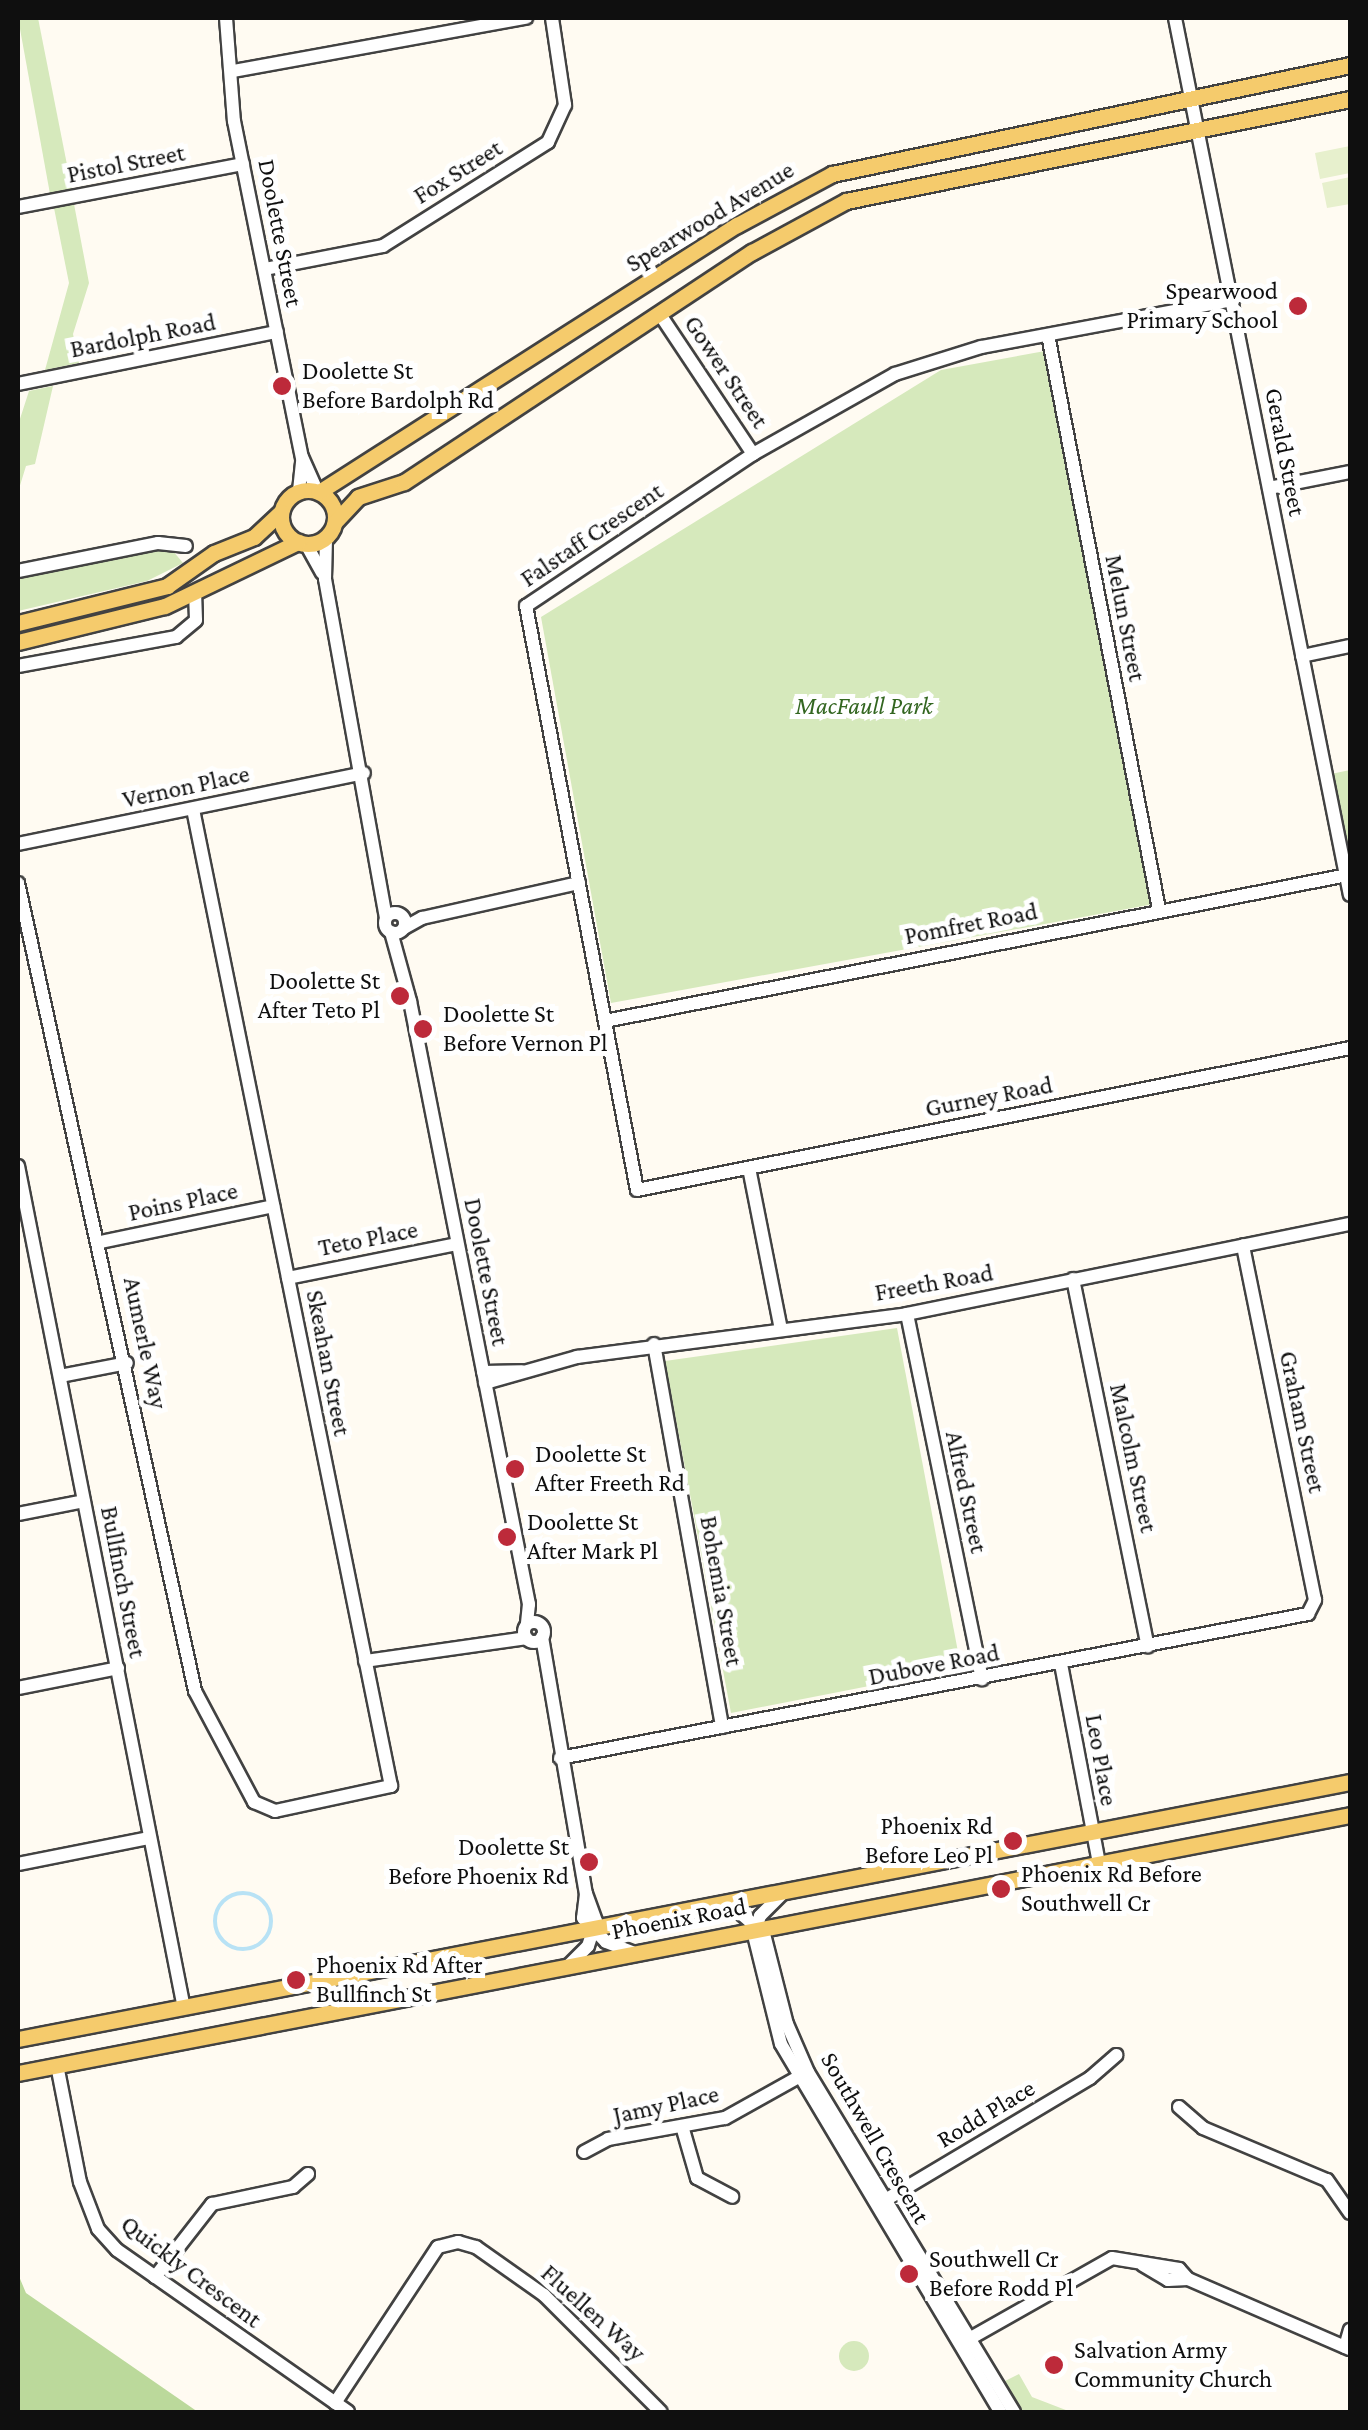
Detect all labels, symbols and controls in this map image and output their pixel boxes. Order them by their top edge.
street label: Fox Street [408,133,508,211]
street label: Pistol Street [65,138,187,190]
street label: Spearwood Avenue [621,155,799,279]
street label: Doolette Street [251,157,309,309]
place label: Spearwood Primary School [1126,277,1278,336]
marker: Spearwood Primary School [1287,295,1309,317]
street label: Bardolph Road [68,307,218,365]
street label: Gower Street [677,310,775,434]
place label: Doolette St Before Bardolph Rd [302,357,494,416]
marker: Doolette St Before Bardolph Rd [271,375,293,397]
street label: Gerald Street [1258,385,1312,519]
street label: Falstaff Crescent [515,476,669,594]
street label: Melun Street [1098,552,1152,684]
park label: MacFaull Park [795,691,933,721]
street label: Vernon Place [120,759,252,815]
street label: Pomfret Road [902,896,1040,952]
place label: Doolette St After Teto Pl [258,967,380,1026]
marker: Doolette St After Teto Pl [389,985,411,1007]
place label: Doolette St Before Vernon Pl [443,1000,608,1059]
marker: Doolette St Before Vernon Pl [412,1018,434,1040]
street label: Gurney Road [923,1070,1055,1124]
street label: Poins Place [126,1176,240,1228]
street label: Doolette Street [457,1196,515,1348]
street label: Teto Place [316,1215,420,1263]
street label: Freeth Road [873,1258,995,1308]
street label: Aumerle Way [116,1274,174,1412]
street label: Skeahan Street [299,1288,357,1438]
street label: Graham Street [1272,1348,1332,1496]
street label: Malcolm Street [1103,1381,1163,1535]
street label: Alfred Street [938,1428,994,1556]
place label: Doolette St After Freeth Rd [535,1440,685,1499]
marker: Doolette St After Freeth Rd [504,1458,526,1480]
street label: Bullfinch Street [94,1504,152,1660]
place label: Doolette St After Mark Pl [527,1508,658,1567]
street label: Bohemia Street [693,1514,749,1668]
marker: Doolette St After Mark Pl [496,1526,518,1548]
street label: Dubove Road [866,1638,1002,1692]
street label: Leo Place [1078,1712,1124,1808]
place label: Phoenix Rd Before Leo Pl [865,1812,993,1871]
marker: Phoenix Rd Before Leo Pl [1002,1830,1024,1852]
place label: Doolette St Before Phoenix Rd [388,1833,569,1892]
marker: Doolette St Before Phoenix Rd [578,1851,600,1873]
place label: Phoenix Rd Before Southwell Cr [1021,1860,1202,1919]
marker: Phoenix Rd Before Southwell Cr [990,1878,1012,1900]
street label: Phoenix Road [609,1891,749,1947]
place label: Phoenix Rd After Bullfinch St [316,1951,483,2010]
marker: Phoenix Rd After Bullfinch St [285,1969,307,1991]
street label: Southwell Crescent [814,2047,936,2229]
street label: Rodd Place [932,2073,1040,2155]
street label: Jamy Place [610,2079,722,2131]
street label: Quickly Crescent [115,2209,267,2335]
place label: Southwell Cr Before Rodd Pl [929,2245,1073,2304]
street label: Fluellen Way [535,2258,651,2368]
marker: Southwell Cr Before Rodd Pl [898,2263,920,2285]
place label: Salvation Army Community Church [1074,2336,1272,2395]
marker: Salvation Army Community Church [1043,2354,1065,2376]

